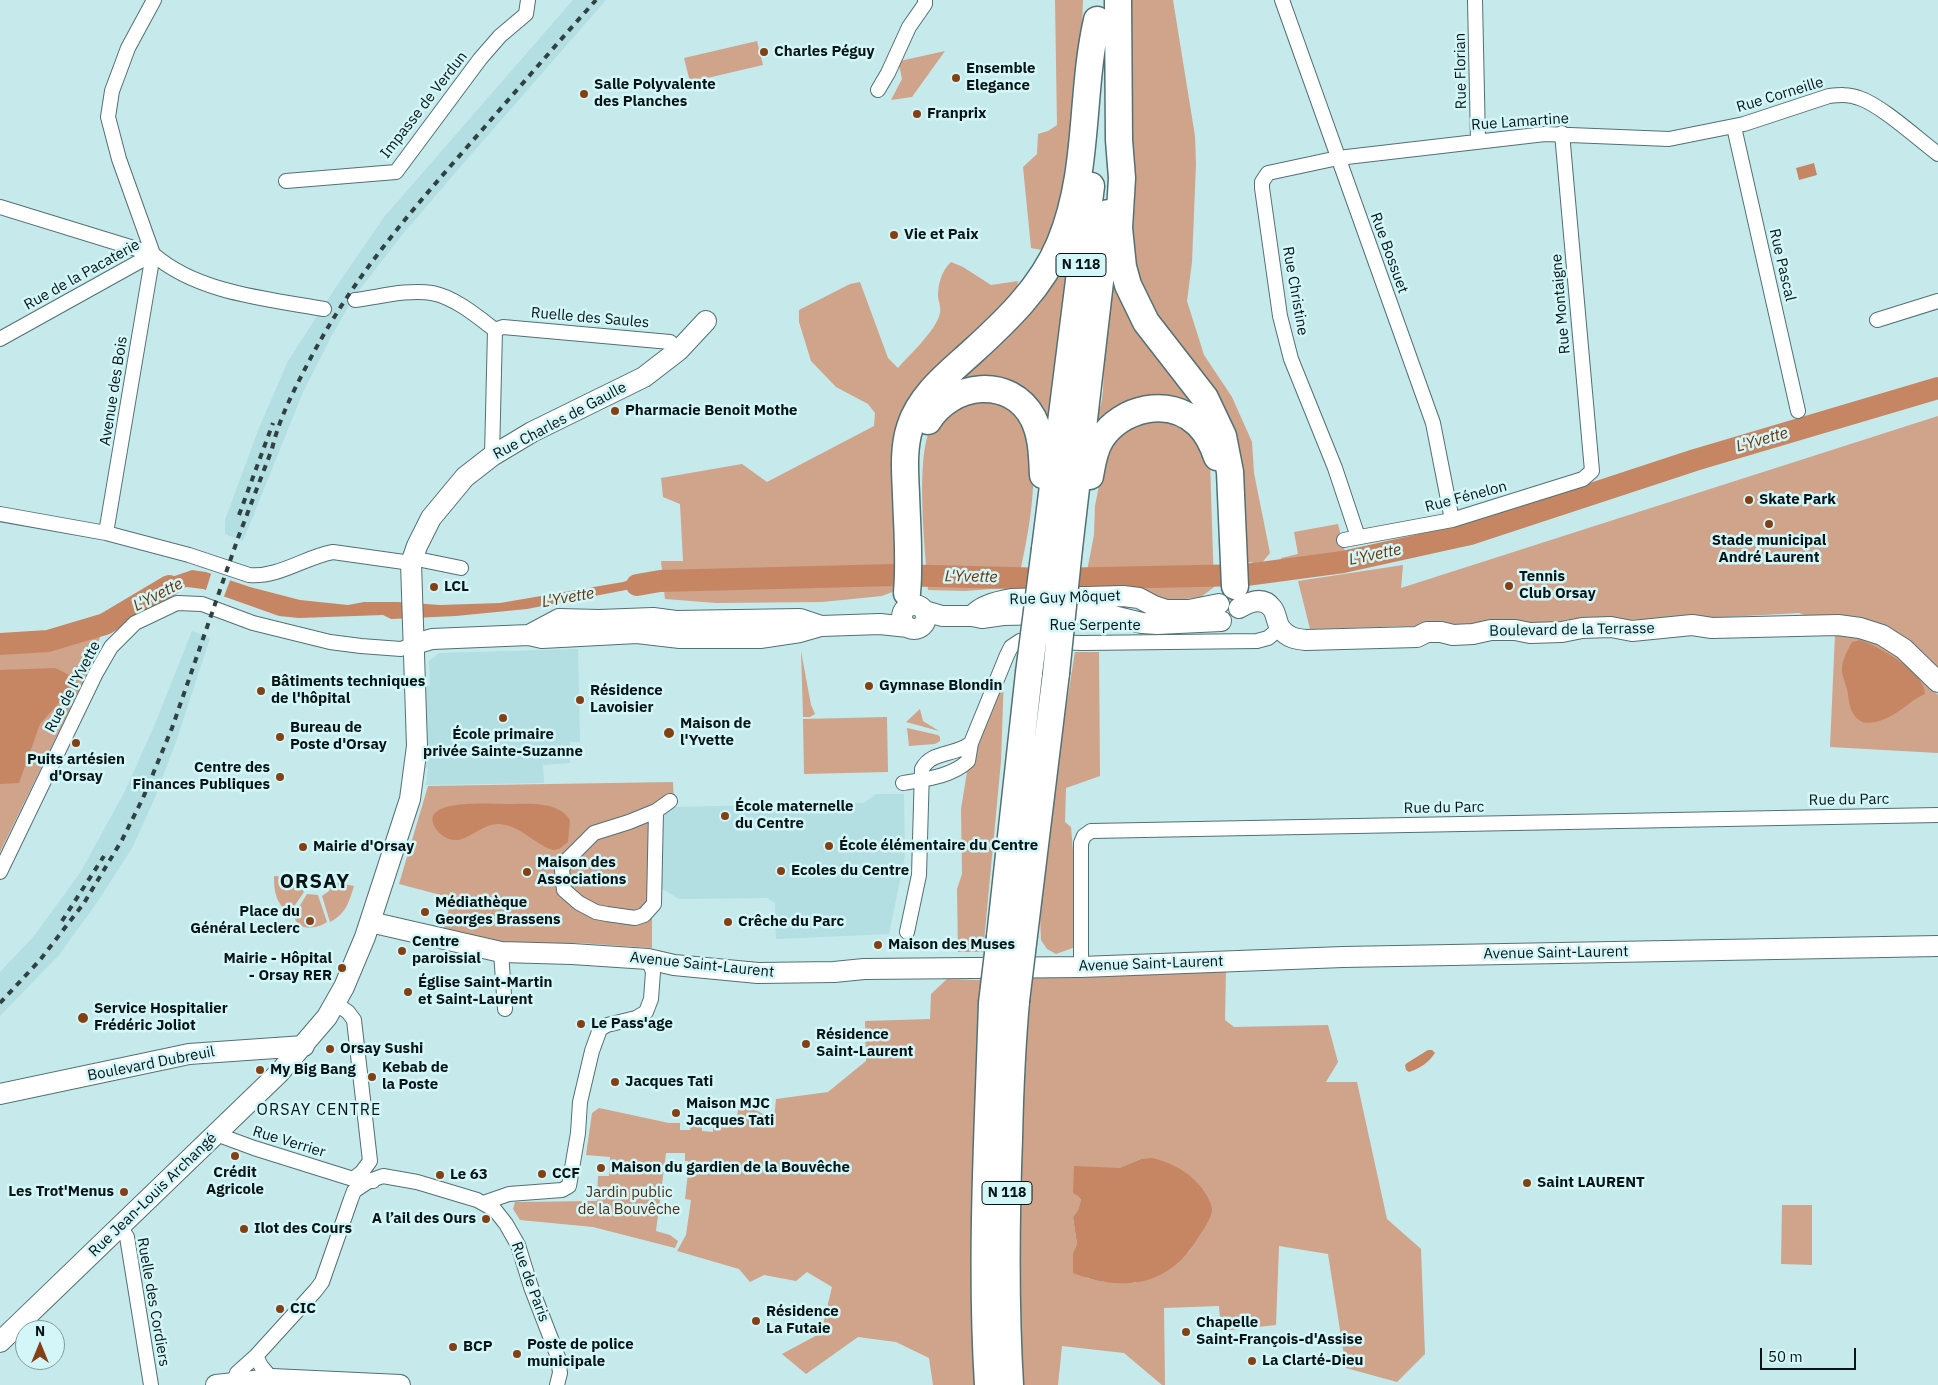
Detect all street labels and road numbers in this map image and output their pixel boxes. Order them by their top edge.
street label: Rue Florian [1451,33,1471,109]
street label: Impasse de Verdun [377,48,471,162]
street label: Rue Corneille [1734,73,1826,117]
street label: Rue Lamartine [1471,110,1569,134]
street label: Rue Bossuet [1366,210,1412,296]
street label: Rue Pascal [1765,227,1799,303]
street label: Rue de la Pacaterie [21,236,143,314]
street label: Rue Christine [1278,245,1312,337]
street label: Rue Montaigne [1548,253,1574,355]
road number: N 118 [1056,254,1106,276]
street label: Ruelle des Saules [530,304,650,332]
street label: Avenue des Bois [96,335,132,447]
street label: Rue Charles de Gaulle [490,378,630,464]
street label: Rue Fénelon [1423,477,1509,517]
street label: Rue Guy Môquet [1009,587,1121,609]
street label: Rue Serpente [1049,617,1141,635]
street label: Boulevard de la Terrasse [1489,620,1655,640]
street label: Rue de l'Yvette [41,638,105,736]
street label: Rue du Parc [1809,790,1889,810]
street label: Rue du Parc [1404,798,1484,818]
street label: Avenue Saint-Laurent [1483,943,1629,963]
street label: Avenue Saint-Laurent [629,948,775,982]
street label: Avenue Saint-Laurent [1078,952,1224,976]
street label: Boulevard Dubreuil [86,1043,216,1085]
street label: Rue Verrier [250,1122,328,1162]
street label: Rue Jean-Louis Archangé [85,1129,221,1261]
road number: N 118 [982,1182,1032,1204]
street label: Ruelle des Cordiers [133,1236,173,1368]
street label: Rue de Paris [507,1240,553,1324]

